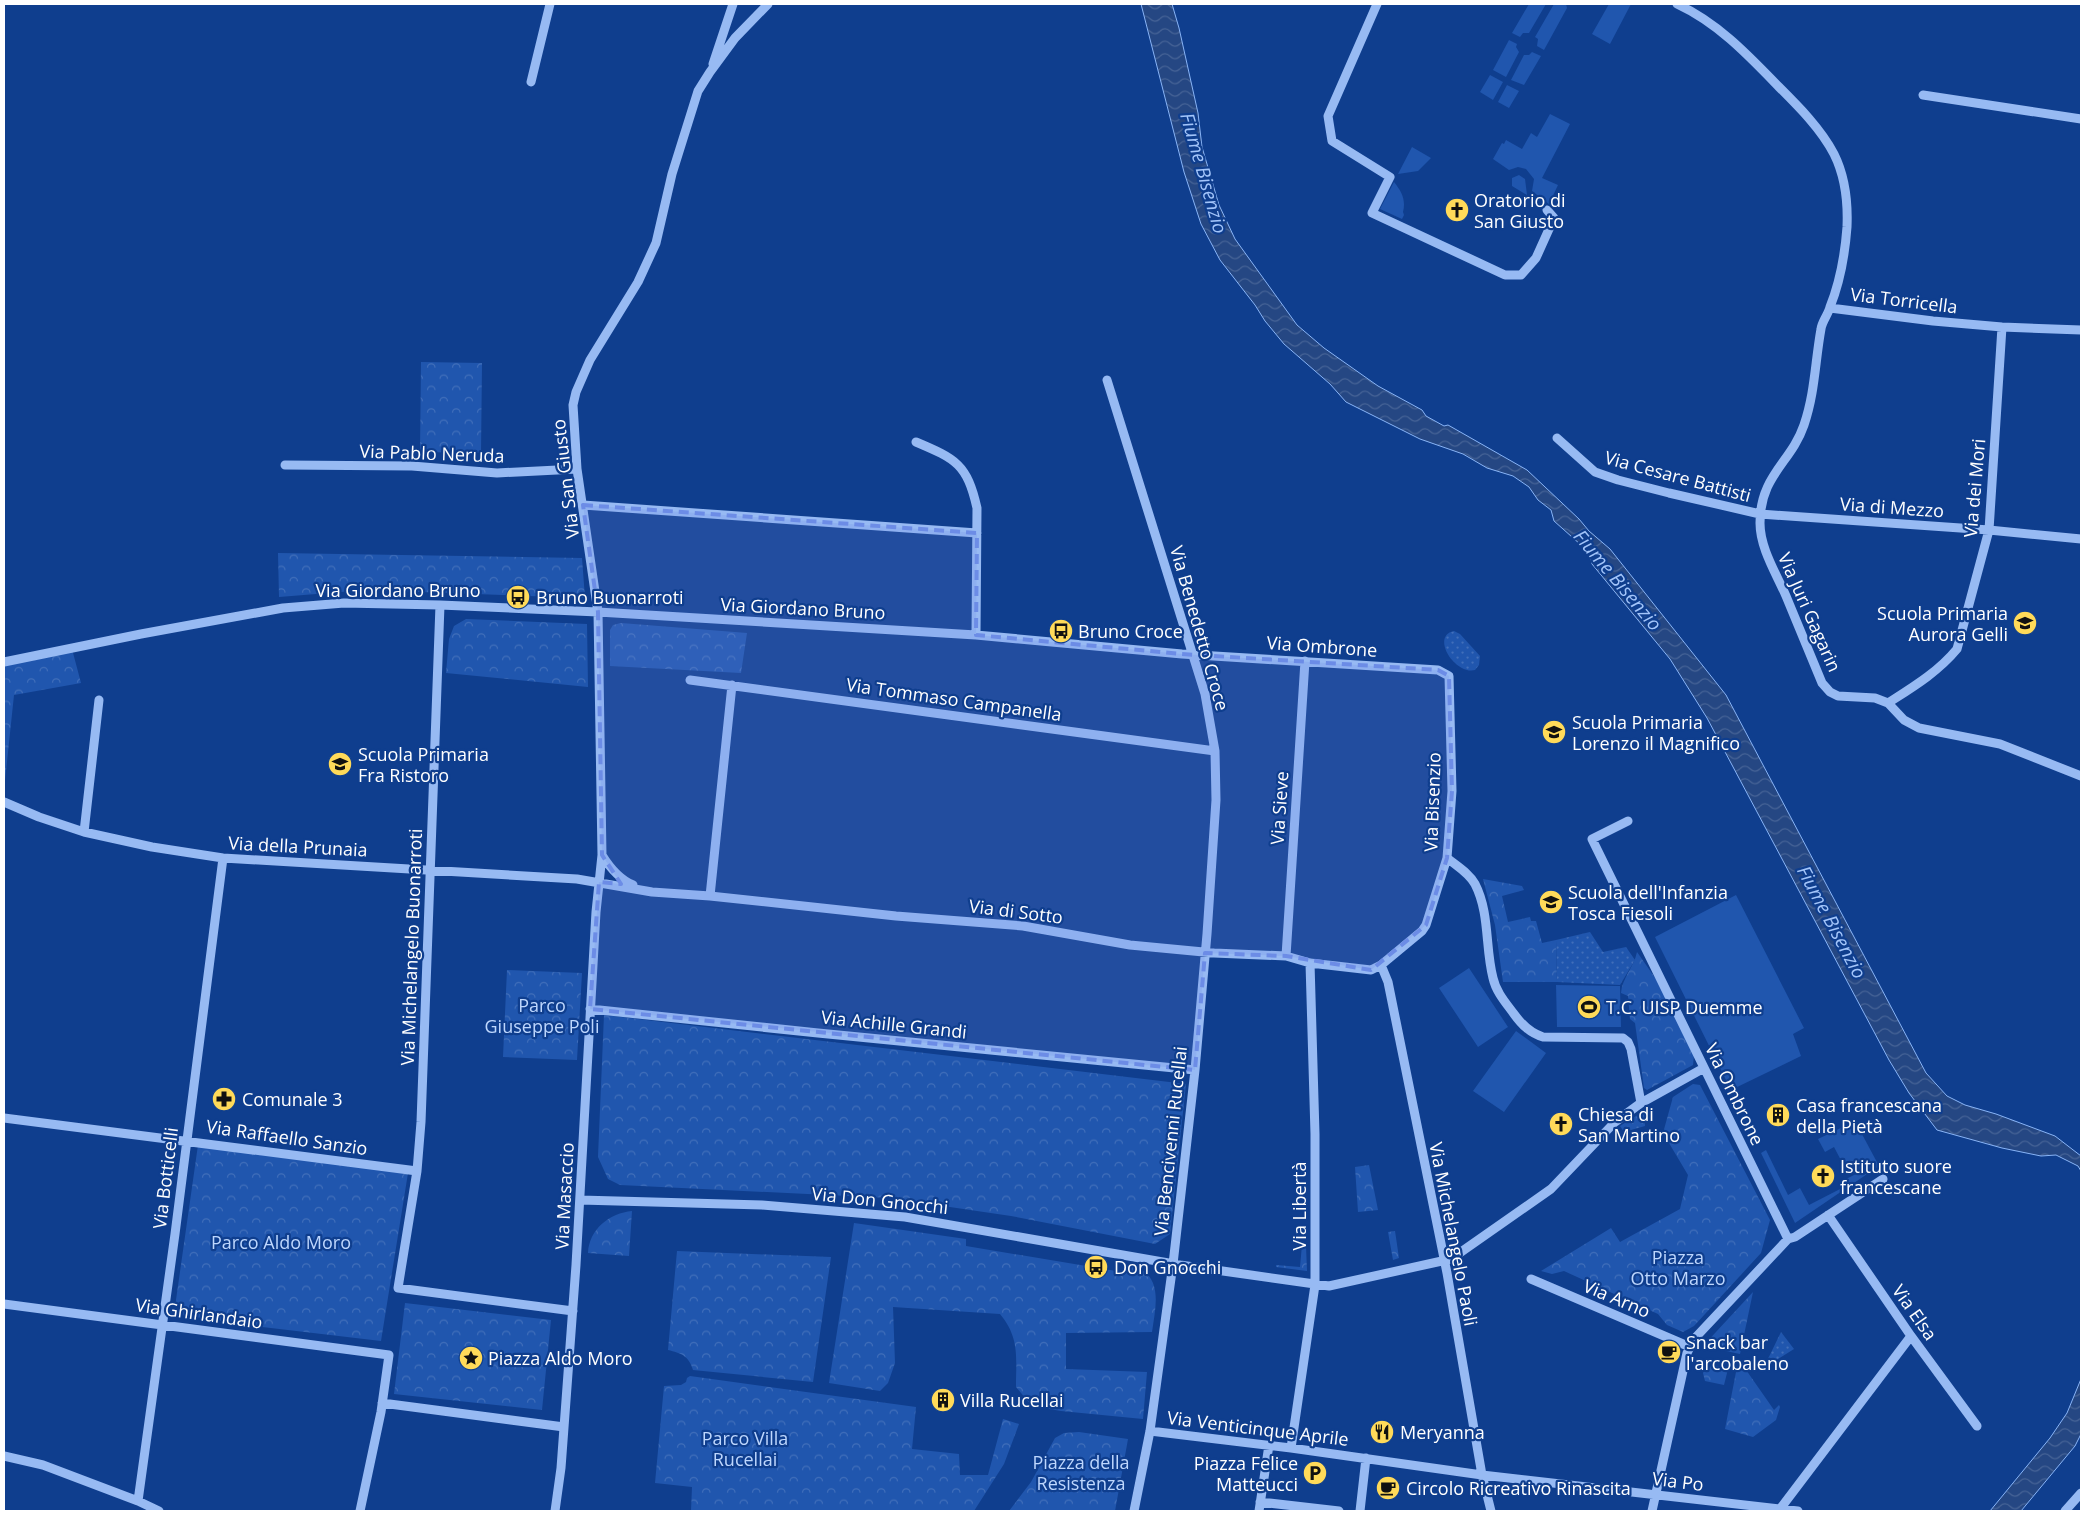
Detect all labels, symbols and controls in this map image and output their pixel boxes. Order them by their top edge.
water label: Fiume Bisenzio [1174,110,1234,236]
place label: Oratorio di San Giusto [1474,188,1566,233]
church icon: Oratorio di San Giusto [1444,197,1470,223]
street label: Via Torricella [1849,282,1959,318]
street label: Via San Giusto [546,418,584,540]
street label: Via Pablo Neruda [359,438,505,468]
street label: Via dei Mori [1958,438,1990,538]
street label: Via Cesare Battisti [1602,445,1754,507]
street label: Via di Mezzo [1839,491,1945,523]
water label: Fiume Bisenzio [1568,524,1668,636]
street label: Via Benedetto Croce [1165,543,1235,713]
street label: Via Juri Gagarin [1773,549,1847,675]
street label: Via Giordano Bruno [315,578,481,602]
bus stop icon: Bruno Buonarroti [505,584,531,610]
place label: Bruno Buonarroti [536,585,684,609]
street label: Via Giordano Bruno [720,592,886,624]
place label: Scuola Primaria Aurora Gelli [1877,601,2008,646]
school or university icon: Scuola Primaria Aurora Gelli [2012,610,2038,636]
bus stop icon: Bruno Croce [1048,618,1074,644]
place label: Bruno Croce [1078,619,1183,643]
street label: Via Ombrone [1266,630,1378,662]
street label: Via Tommaso Campanella [845,672,1063,726]
place label: Scuola Primaria Lorenzo il Magnifico [1572,710,1740,755]
school or university icon: Scuola Primaria Lorenzo il Magnifico [1541,719,1567,745]
place label: Scuola Primaria Fra Ristoro [358,742,489,787]
school or university icon: Scuola Primaria Fra Ristoro [327,751,353,777]
street label: Via Bisenzio [1418,752,1446,852]
street label: Via Sieve [1264,770,1294,846]
street label: Via Michelangelo Buonarroti [395,828,427,1066]
street label: Via della Prunaia [228,830,368,862]
water label: Fiume Bisenzio [1791,861,1873,983]
place label: Scuola dell'Infanzia Tosca Fiesoli [1568,880,1728,925]
school or university icon: Scuola dell'Infanzia Tosca Fiesoli [1538,889,1564,915]
street label: Via di Sotto [968,893,1064,929]
park label: Parco Giuseppe Poli [485,993,599,1038]
sports icon: T.C. UISP Duemme [1576,994,1602,1020]
place label: T.C. UISP Duemme [1606,995,1763,1019]
street label: Via Achille Grandi [820,1004,968,1044]
street label: Via Ombrone [1700,1039,1770,1149]
street label: Via Bencivenni Rucellai [1148,1045,1192,1237]
pharmacy icon: Comunale 3 [211,1086,237,1112]
place label: Comunale 3 [242,1087,343,1111]
place label: Casa francescana della Pietà [1796,1093,1942,1138]
place label: Chiesa di San Martino [1578,1102,1680,1147]
building icon: Casa francescana della Pietà [1765,1102,1791,1128]
church icon: Chiesa di San Martino [1548,1111,1574,1137]
street label: Via Raffaello Sanzio [205,1114,369,1160]
street label: Via Botticelli [147,1126,183,1230]
street label: Via Michelangelo Paoli [1424,1140,1484,1328]
street label: Via Masaccio [549,1142,579,1250]
place label: Istituto suore francescane [1840,1154,1952,1199]
street label: Via Libertà [1287,1162,1311,1250]
church icon: Istituto suore francescane [1810,1163,1836,1189]
street label: Via Don Gnocchi [810,1181,950,1219]
park label: Parco Aldo Moro [211,1230,351,1254]
park label: Piazza Otto Marzo [1630,1245,1726,1290]
bus stop icon: Don Gnocchi [1083,1254,1109,1280]
place label: Don Gnocchi [1114,1255,1221,1279]
street label: Via Arno [1580,1273,1654,1323]
street label: Via Elsa [1887,1279,1943,1345]
street label: Via Ghirlandaio [134,1292,264,1334]
place label: Snack bar l'arcobaleno [1686,1330,1789,1375]
cafe icon: Snack bar l'arcobaleno [1656,1339,1682,1365]
place icon: Piazza Aldo Moro [458,1345,484,1371]
place label: Piazza Aldo Moro [488,1346,633,1370]
building icon: Villa Rucellai [930,1387,956,1413]
place label: Villa Rucellai [960,1388,1064,1412]
street label: Via Venticinque Aprile [1166,1405,1350,1451]
restaurant icon: Meryanna [1369,1419,1395,1445]
place label: Meryanna [1400,1420,1485,1444]
park label: Parco Villa Rucellai [702,1426,788,1471]
park label: Piazza della Resistenza [1032,1450,1130,1495]
place label: Piazza Felice Matteucci [1194,1451,1298,1496]
parking icon: Piazza Felice Matteucci [1302,1460,1328,1486]
street label: Via Po [1651,1466,1705,1496]
cafe icon: Circolo Ricreativo Rinascita [1375,1475,1401,1501]
place label: Circolo Ricreativo Rinascita [1406,1476,1631,1500]

